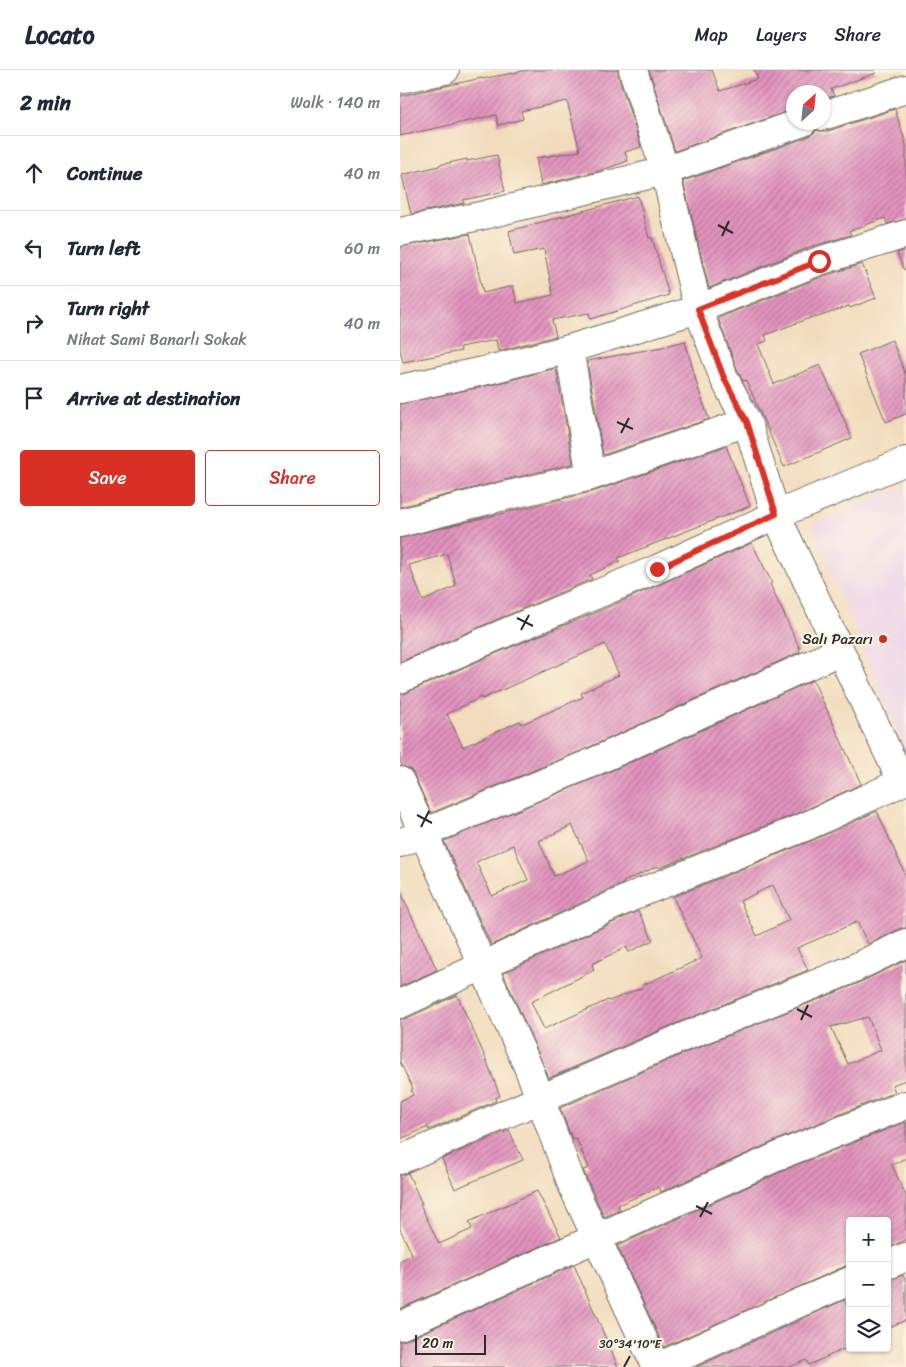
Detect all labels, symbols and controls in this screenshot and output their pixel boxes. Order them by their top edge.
text: Locato [25,14,95,56]
text: Map [695,19,728,51]
text: Layers [756,19,807,51]
text: Share [835,19,881,51]
text: 2 min [20,84,71,122]
north arrow [786,85,831,130]
text: Walk · 140 m [291,88,380,117]
text: Continue [67,157,143,190]
icon: ahead [20,159,48,187]
text: 40 m [343,159,380,188]
text: Turn left [67,232,140,265]
icon: left [20,234,48,262]
text: 60 m [344,234,380,263]
route start [808,250,831,273]
text: Turn right [67,292,149,325]
icon: right [20,309,48,337]
text: 40 m [343,309,380,338]
text: Nihat Sami Banarlı Sokak [67,325,247,354]
text: Arrive at destination [67,382,240,415]
icon: arrive [20,384,48,412]
button: Save [20,450,195,506]
button: Share [205,450,380,506]
route end [646,558,669,581]
place label: Salı Pazarı [802,626,873,652]
marker: Salı Pazarı [877,633,889,645]
map controls [846,1217,891,1352]
button: + [846,1217,891,1262]
button: − [846,1262,891,1307]
button: layers [846,1307,891,1352]
text: 20 m [422,1331,453,1356]
scale bar [415,1332,486,1355]
text: 30°34'10"E [599,1333,662,1355]

